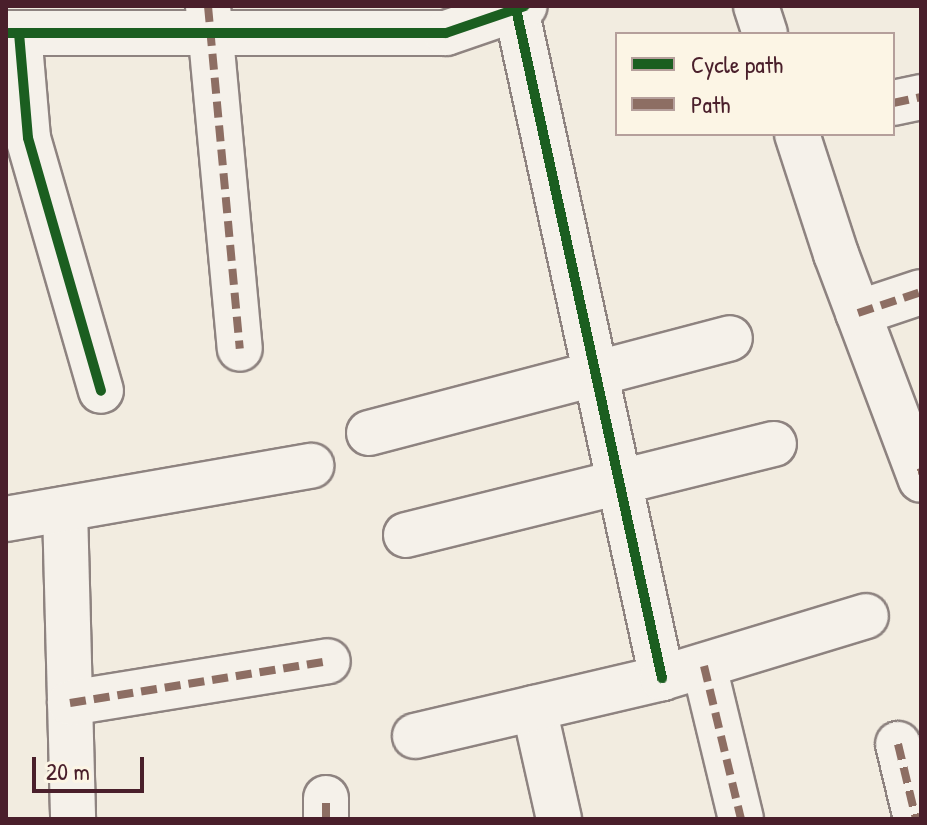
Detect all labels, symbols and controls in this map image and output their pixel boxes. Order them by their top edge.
legend [615,32,895,136]
text: Cycle path [691,48,783,80]
text: Path [691,88,730,120]
scale bar [36,741,148,791]
text: 20 m [46,755,90,787]

